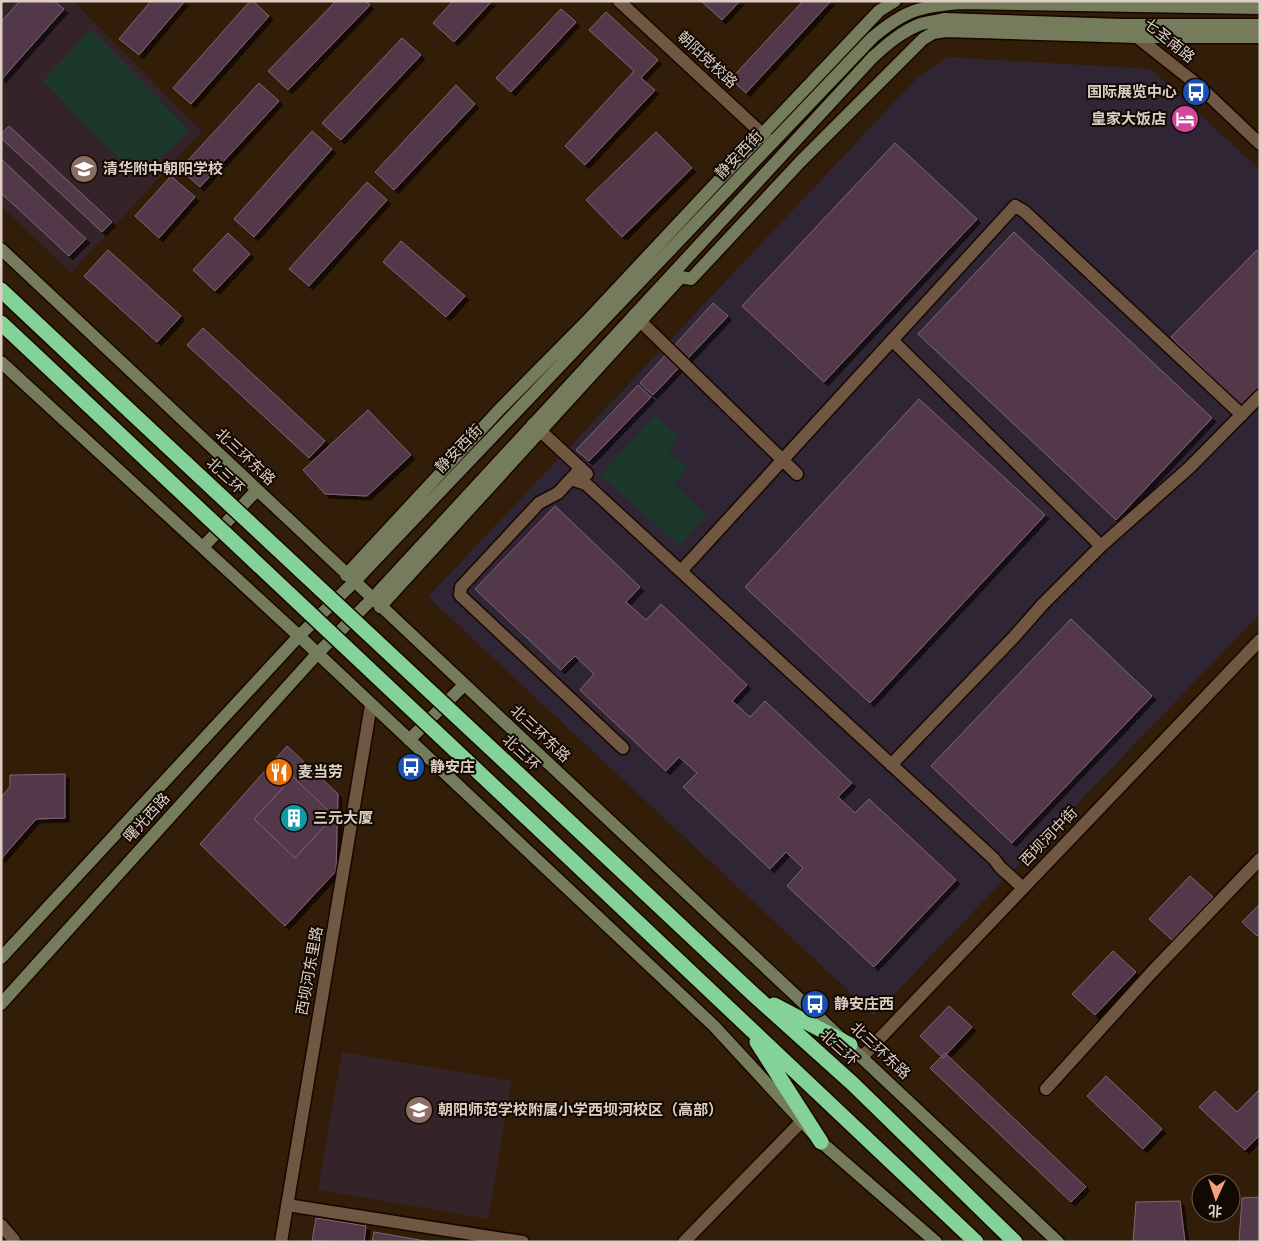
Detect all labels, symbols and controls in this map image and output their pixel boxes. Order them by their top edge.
street label: 七圣南路 [1141,16,1198,66]
street label: 朝阳党校路 [674,27,741,91]
bus stop icon: 国际展览中心 [1181,77,1211,107]
place label: 国际展览中心 [1087,83,1177,100]
hotel icon: 皇家大饭店 [1170,104,1200,134]
place label: 皇家大饭店 [1091,110,1166,127]
street label: 静安西街 [712,128,765,182]
school or university icon: 清华附中朝阳学校 [69,154,99,184]
place label: 清华附中朝阳学校 [103,160,223,177]
street label: 静安西街 [432,422,485,476]
street label: 北三环东路 [211,425,279,489]
street label: 北三环 [202,454,248,498]
street label: 北三环东路 [506,702,574,766]
street label: 北三环 [498,731,544,775]
bus stop icon: 静安庄 [396,752,426,782]
restaurant icon: 麦当劳 [264,757,294,787]
place label: 静安庄 [430,759,475,775]
place label: 麦当劳 [298,764,343,780]
street label: 曙光西路 [121,790,173,845]
building icon: 三元大厦 [279,803,309,833]
street label: 西坝河中街 [1017,804,1080,869]
place label: 三元大厦 [313,810,373,826]
street label: 西坝河东里路 [294,925,325,1017]
bus stop icon: 静安庄西 [800,989,830,1019]
place label: 静安庄西 [834,996,894,1012]
street label: 北三环东路 [847,1018,914,1082]
street label: 北三环 [817,1026,862,1069]
school or university icon: 朝阳师范学校附属小学西坝河校区（高部） [404,1095,434,1125]
place label: 朝阳师范学校附属小学西坝河校区（高部） [438,1101,723,1118]
north arrow [1191,1173,1241,1223]
text: 北 [1208,1203,1223,1218]

